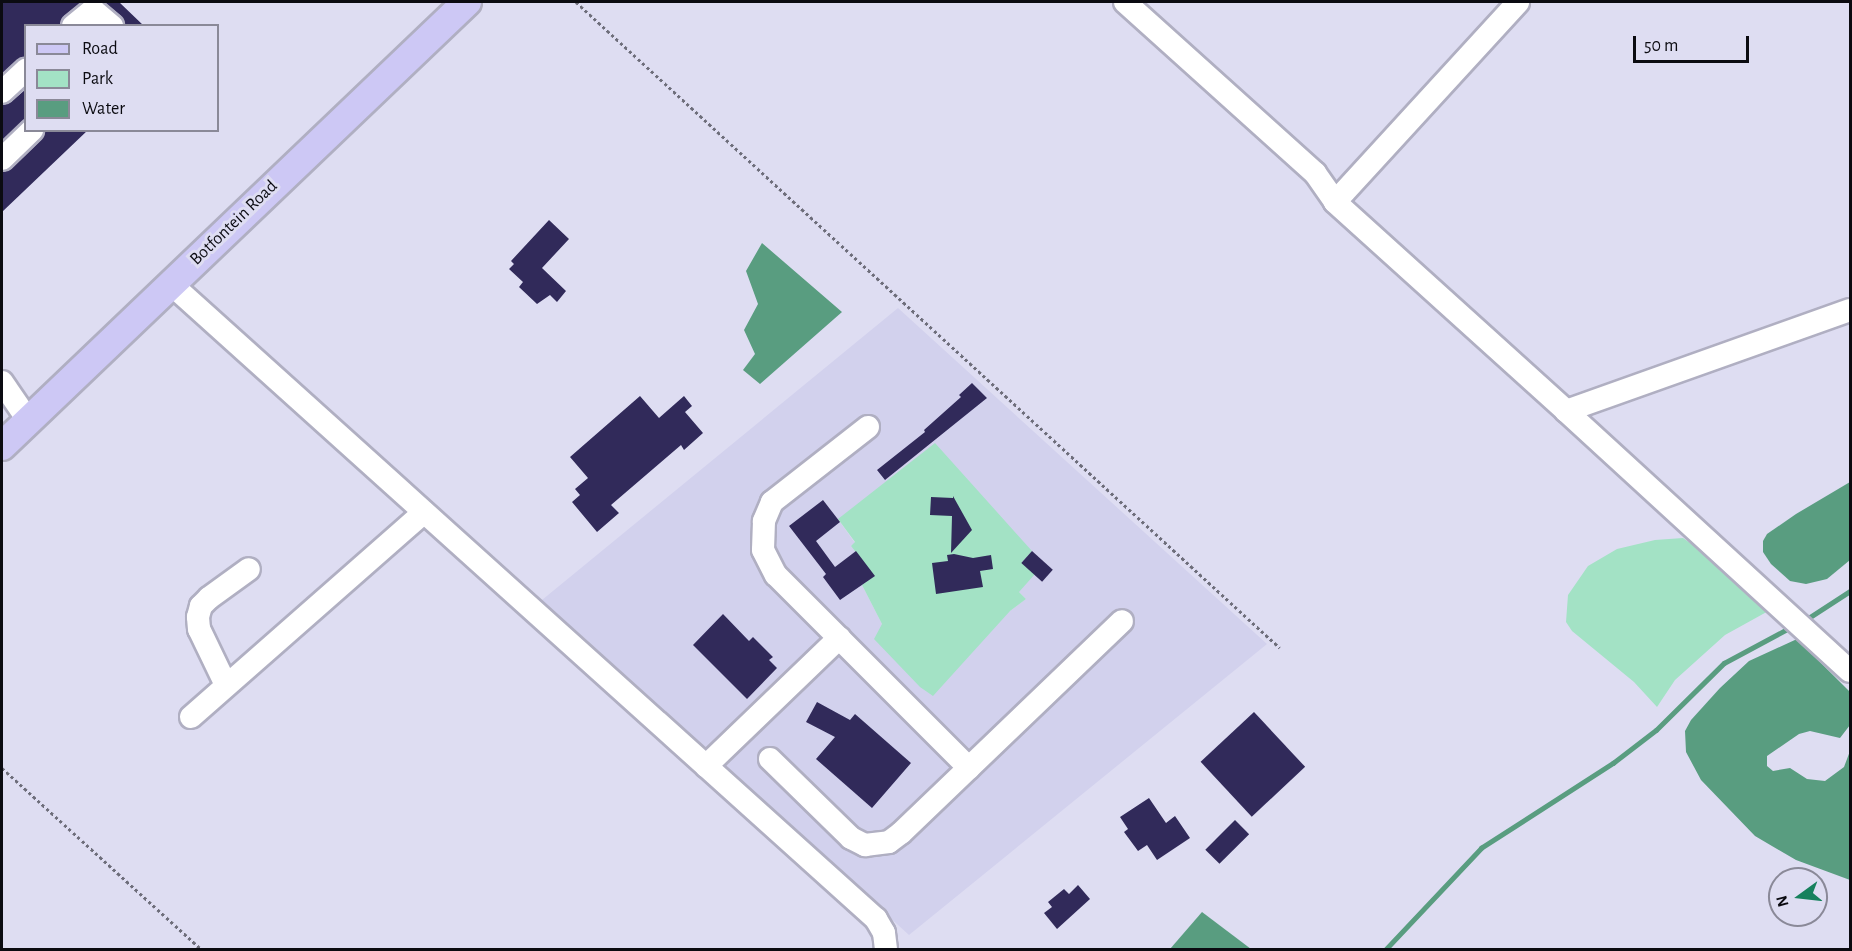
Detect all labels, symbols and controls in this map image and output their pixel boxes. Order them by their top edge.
legend [24,24,219,132]
scale bar [1636,24,1752,62]
text: 50 m [1644,37,1678,55]
text: Road [82,40,118,58]
text: Park [82,70,113,88]
text: Water [82,100,125,118]
street label: Botfontein Road [186,176,282,270]
north arrow [1768,867,1828,927]
text: N [1773,894,1792,909]

